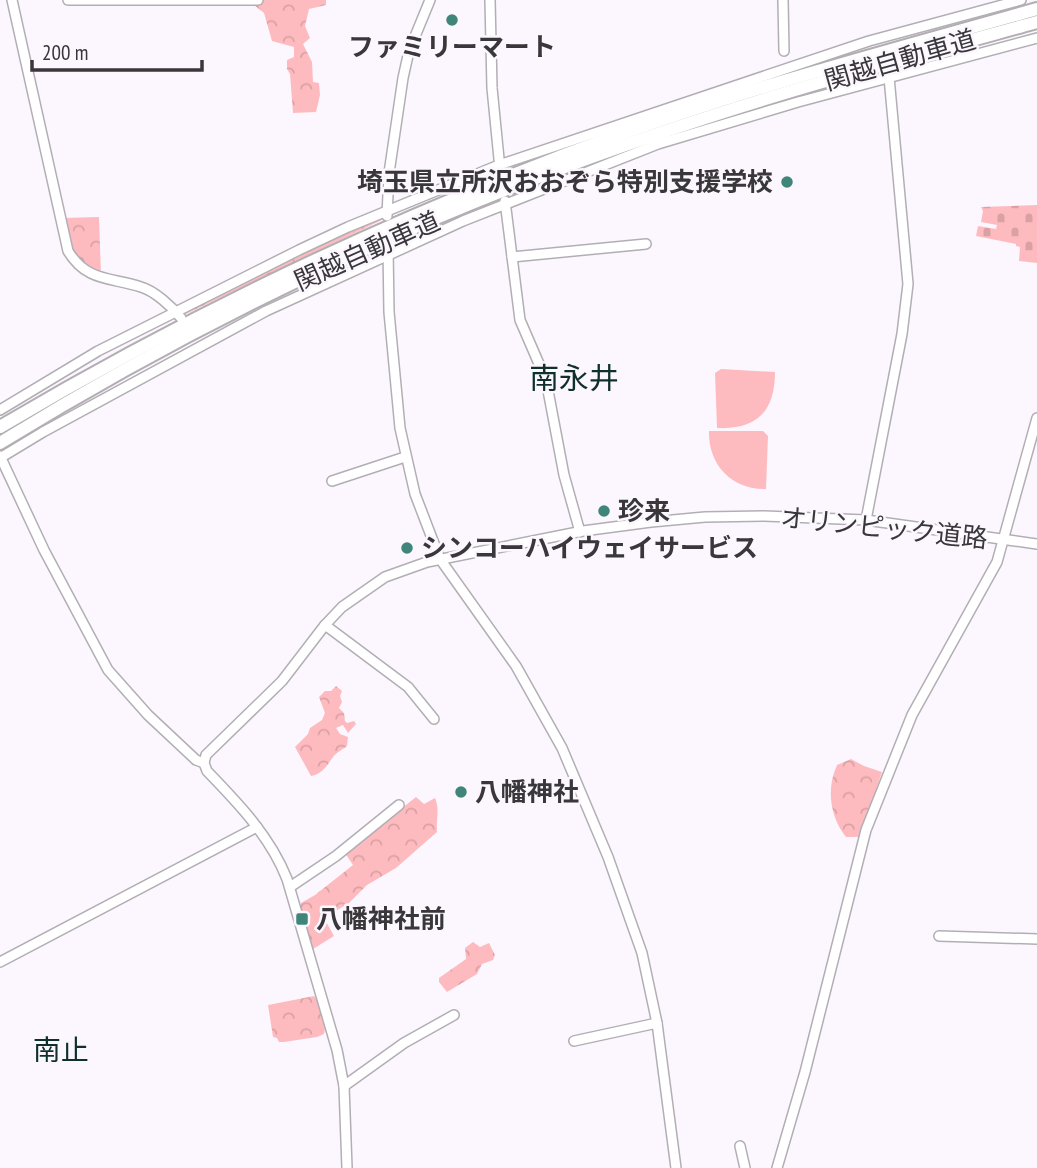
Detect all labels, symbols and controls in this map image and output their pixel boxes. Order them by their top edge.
marker: ファミリーマート [444,12,460,28]
street label: 関越自動車道 [820,22,979,97]
scale bar [32,28,201,72]
place label: ファミリーマート [348,30,556,63]
text: 200 m [42,39,88,66]
place label: 埼玉県立所沢おおぞら特別支援学校 [357,165,773,198]
marker: 埼玉県立所沢おおぞら特別支援学校 [779,174,795,190]
street label: 関越自動車道 [289,204,445,297]
district label: 南永井 [529,358,619,397]
place label: 珍来 [618,494,670,527]
street label: オリンピック道路 [779,500,989,555]
marker: 珍来 [596,503,612,519]
place label: シンコーハイウェイサービス [421,531,758,564]
marker: シンコーハイウェイサービス [399,540,415,556]
place label: 八幡神社 [475,775,579,808]
marker: 八幡神社 [453,784,469,800]
place label: 八幡神社前 [316,902,446,935]
marker: 八幡神社前 [294,911,310,927]
district label: 南止 [33,1031,89,1068]

